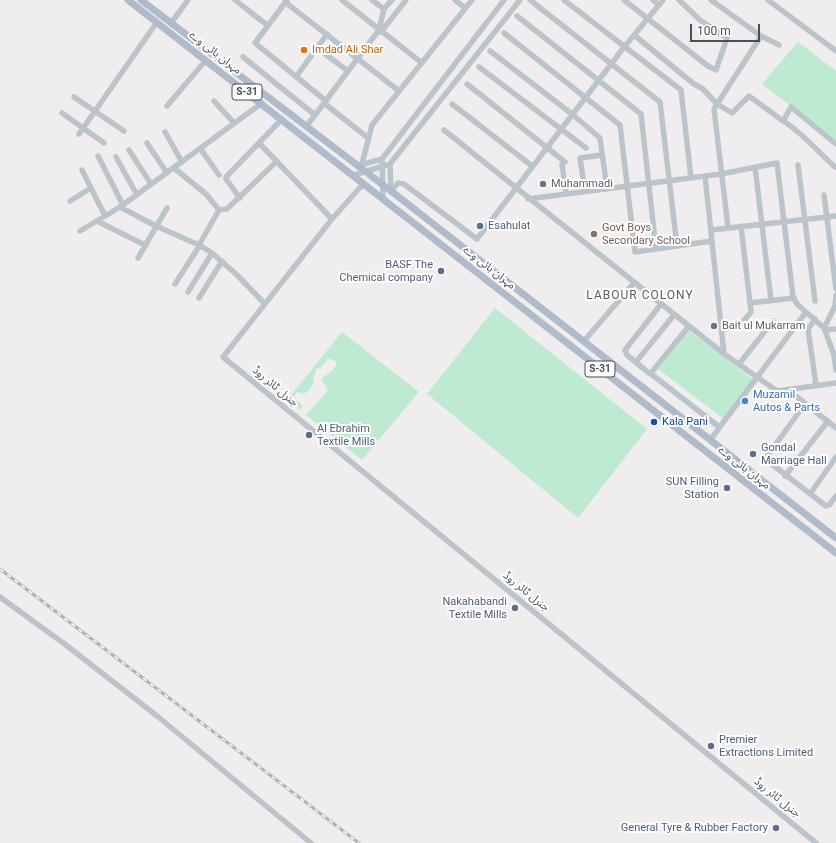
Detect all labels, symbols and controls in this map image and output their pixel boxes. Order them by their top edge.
scale bar [692,16,762,42]
text: 100 m [697,24,731,38]
street label: مہران ہائی وے [186,28,244,78]
place label: Imdad Ali Shar [312,43,383,57]
marker: Imdad Ali Shar [299,45,309,55]
road number: S-31 [232,84,262,100]
place label: Muhammadi [551,177,613,191]
marker: Muhammadi [538,179,548,189]
place label: Esahulat [488,219,530,233]
marker: Esahulat [475,221,485,231]
place label: Govt Boys Secondary School [602,221,690,247]
marker: Govt Boys Secondary School [589,229,599,239]
street label: مہران ہائی وے [460,243,518,293]
place label: BASF The Chemical company [339,258,433,284]
marker: BASF The Chemical company [436,266,446,276]
district label: LABOUR COLONY [586,289,694,303]
place label: Bait ul Mukarram [722,319,805,333]
marker: Bait ul Mukarram [709,321,719,331]
road number: S-31 [585,361,615,377]
street label: جنرل ٹائر روڈ [249,364,301,410]
place label: Muzamil Autos & Parts [753,388,820,414]
marker: Muzamil Autos & Parts [740,396,750,406]
place label: Kala Pani [662,415,708,429]
marker: Kala Pani [649,417,659,427]
place label: Al Ebrahim Textile Mills [317,422,375,448]
marker: Al Ebrahim Textile Mills [304,430,314,440]
place label: Gondal Marriage Hall [761,441,827,467]
street label: مہران ہائی وے [715,443,773,493]
marker: Gondal Marriage Hall [748,449,758,459]
place label: SUN Filling Station [666,475,719,501]
marker: SUN Filling Station [722,483,732,493]
street label: جنرل ٹائر روڈ [500,569,552,615]
place label: Nakahabandi Textile Mills [442,595,507,621]
marker: Nakahabandi Textile Mills [510,603,520,613]
place label: Premier Extractions Limited [719,733,813,759]
marker: Premier Extractions Limited [706,741,716,751]
street label: جنرل ٹائر روڈ [751,775,803,821]
place label: General Tyre & Rubber Factory [621,821,768,835]
marker: General Tyre & Rubber Factory [771,823,781,833]

